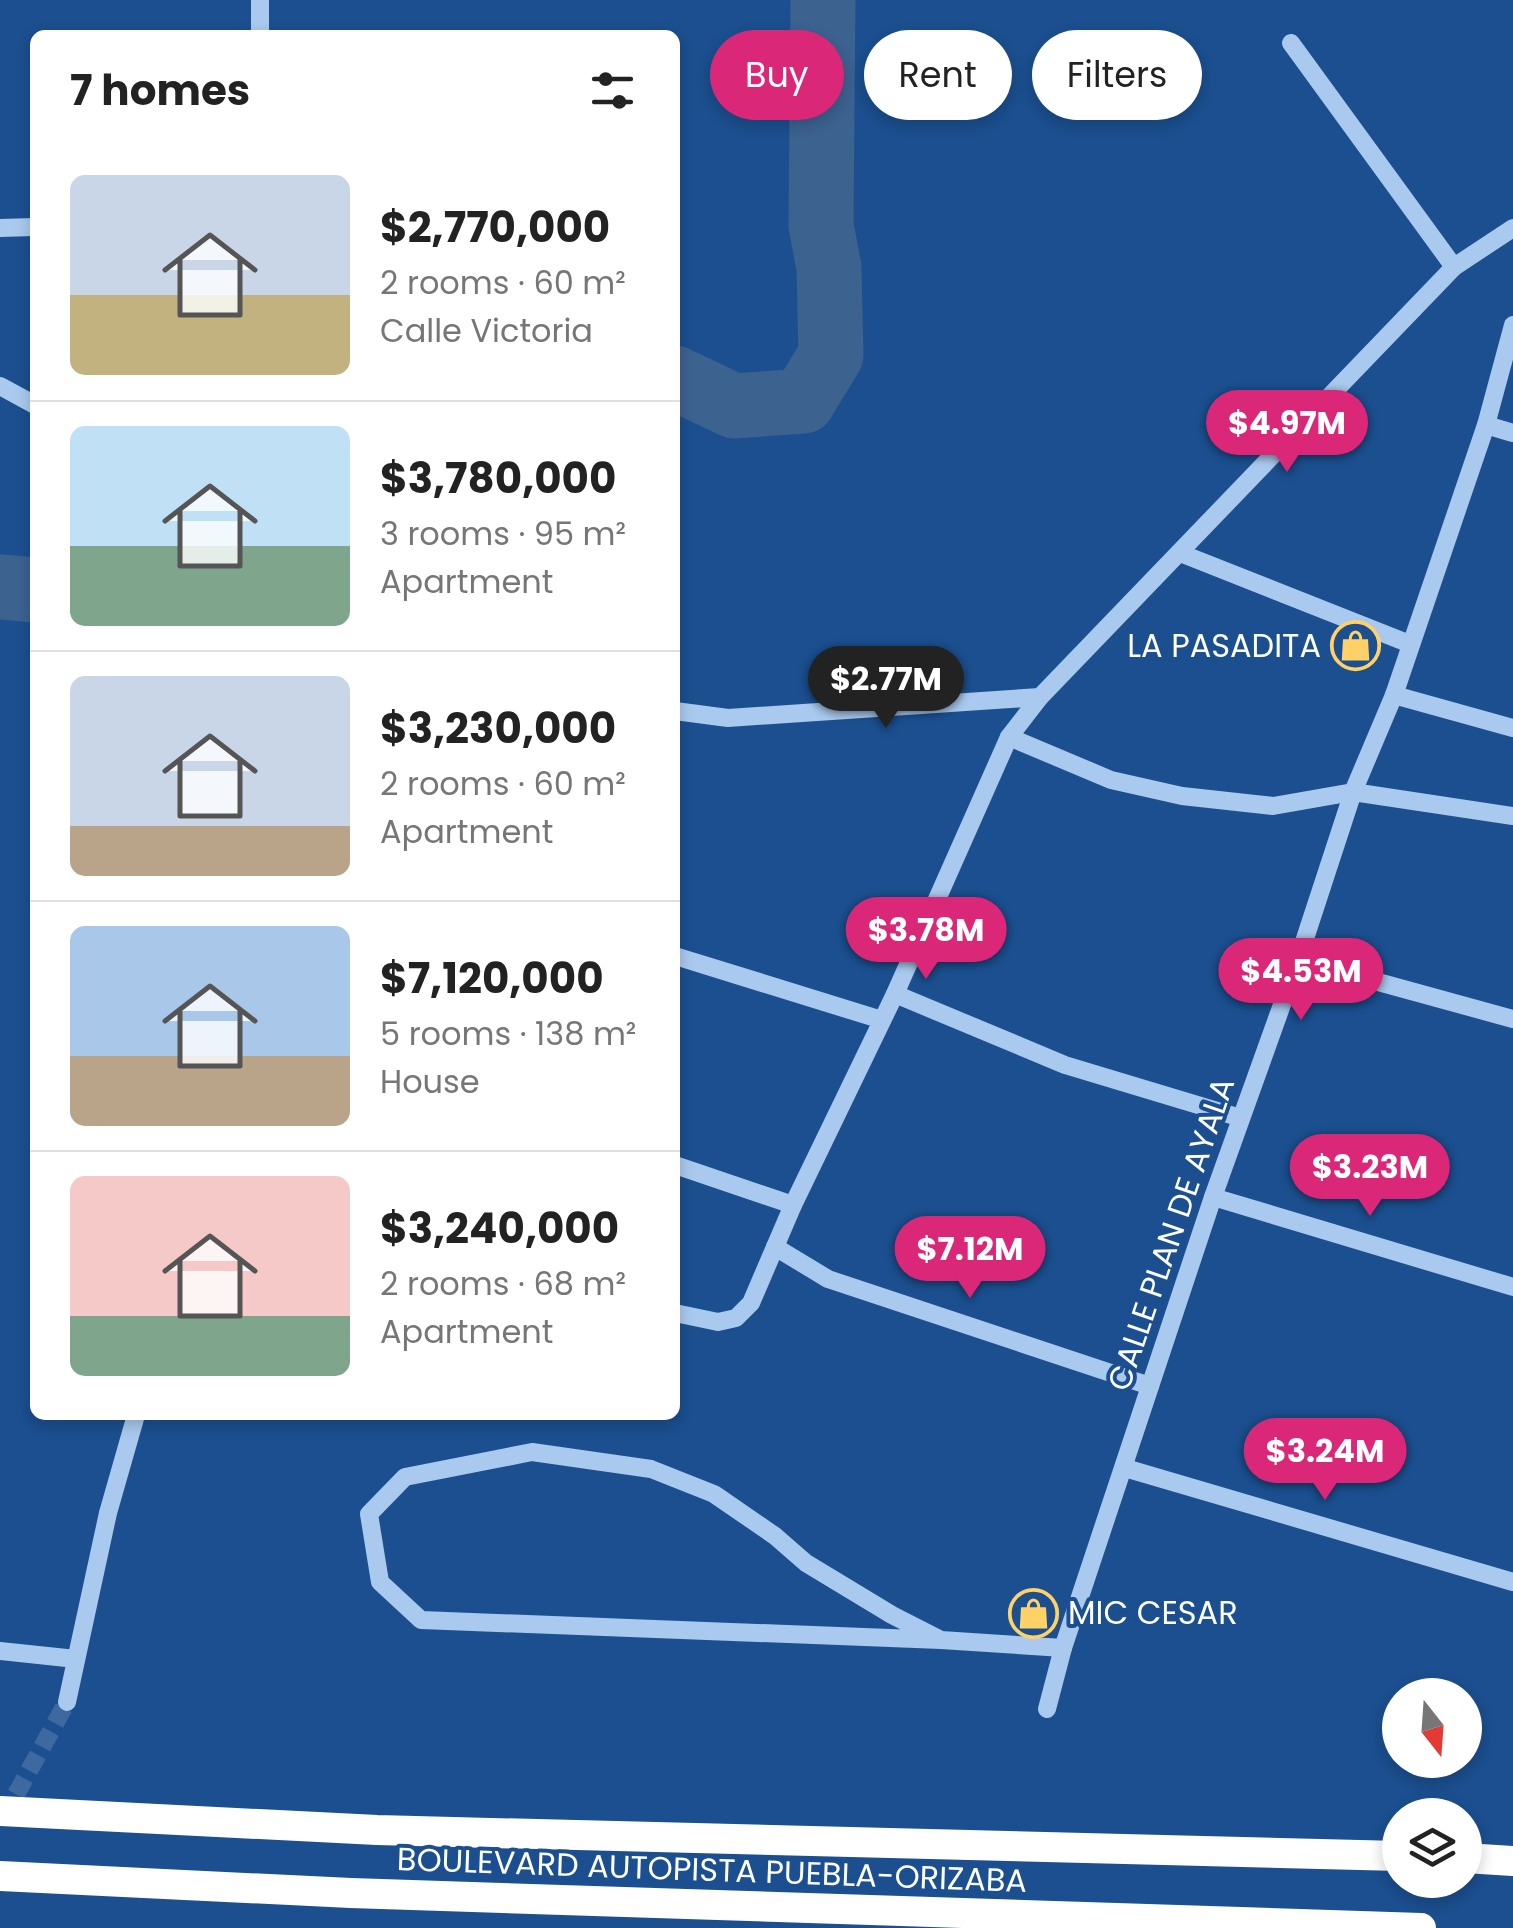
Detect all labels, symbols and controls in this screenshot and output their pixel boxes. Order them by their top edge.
chip: Buy [710,30,844,120]
chip: Rent [864,30,1012,120]
chip: Filters [1032,30,1202,120]
text: 7 homes [70,61,250,120]
icon: filters [585,63,640,118]
text: $2,770,000 [380,198,610,257]
icon: home [150,215,270,335]
text: 2 rooms · 60 m² [380,260,626,305]
text: Calle Victoria [380,308,593,353]
pin: $4.97M [1206,390,1368,475]
text: $4.97M [1228,400,1346,445]
text: $3,780,000 [380,449,616,508]
icon: home [150,466,270,586]
text: 3 rooms · 95 m² [380,511,626,556]
text: Apartment [380,559,553,604]
shop icon: LA PASADITA [1330,620,1382,672]
place label: LA PASADITA [1127,623,1321,668]
pin: $2.77M [805,646,967,731]
text: $2.77M [830,656,942,701]
text: $3,230,000 [380,699,616,758]
icon: home [150,716,270,836]
text: 2 rooms · 60 m² [380,761,626,806]
text: Apartment [380,809,553,854]
pin: $3.78M [845,897,1007,982]
text: $3.78M [868,907,984,952]
pin: $4.53M [1220,938,1382,1023]
text: $4.53M [1240,948,1362,993]
text: $7,120,000 [380,949,604,1008]
icon: home [150,966,270,1086]
text: 5 rooms · 138 m² [380,1011,636,1056]
text: House [380,1059,480,1104]
street label: CALLE PLAN DE AYALA [1096,1071,1245,1397]
pin: $3.23M [1289,1134,1451,1219]
text: $3.23M [1312,1144,1428,1189]
text: $3,240,000 [380,1199,619,1258]
icon: home [150,1216,270,1336]
pin: $7.12M [889,1216,1051,1301]
text: $7.12M [917,1226,1023,1271]
text: 2 rooms · 68 m² [380,1261,626,1306]
text: Apartment [380,1309,553,1354]
pin: $3.24M [1244,1418,1406,1503]
text: $3.24M [1266,1428,1384,1473]
shop icon: MIC CESAR [1007,1587,1059,1639]
place label: MIC CESAR [1068,1590,1238,1635]
north arrow [1382,1678,1482,1778]
map controls [1382,1678,1482,1898]
button: layers [1382,1798,1482,1898]
street label: BOULEVARD AUTOPISTA PUEBLA-ORIZABA [396,1836,1028,1903]

